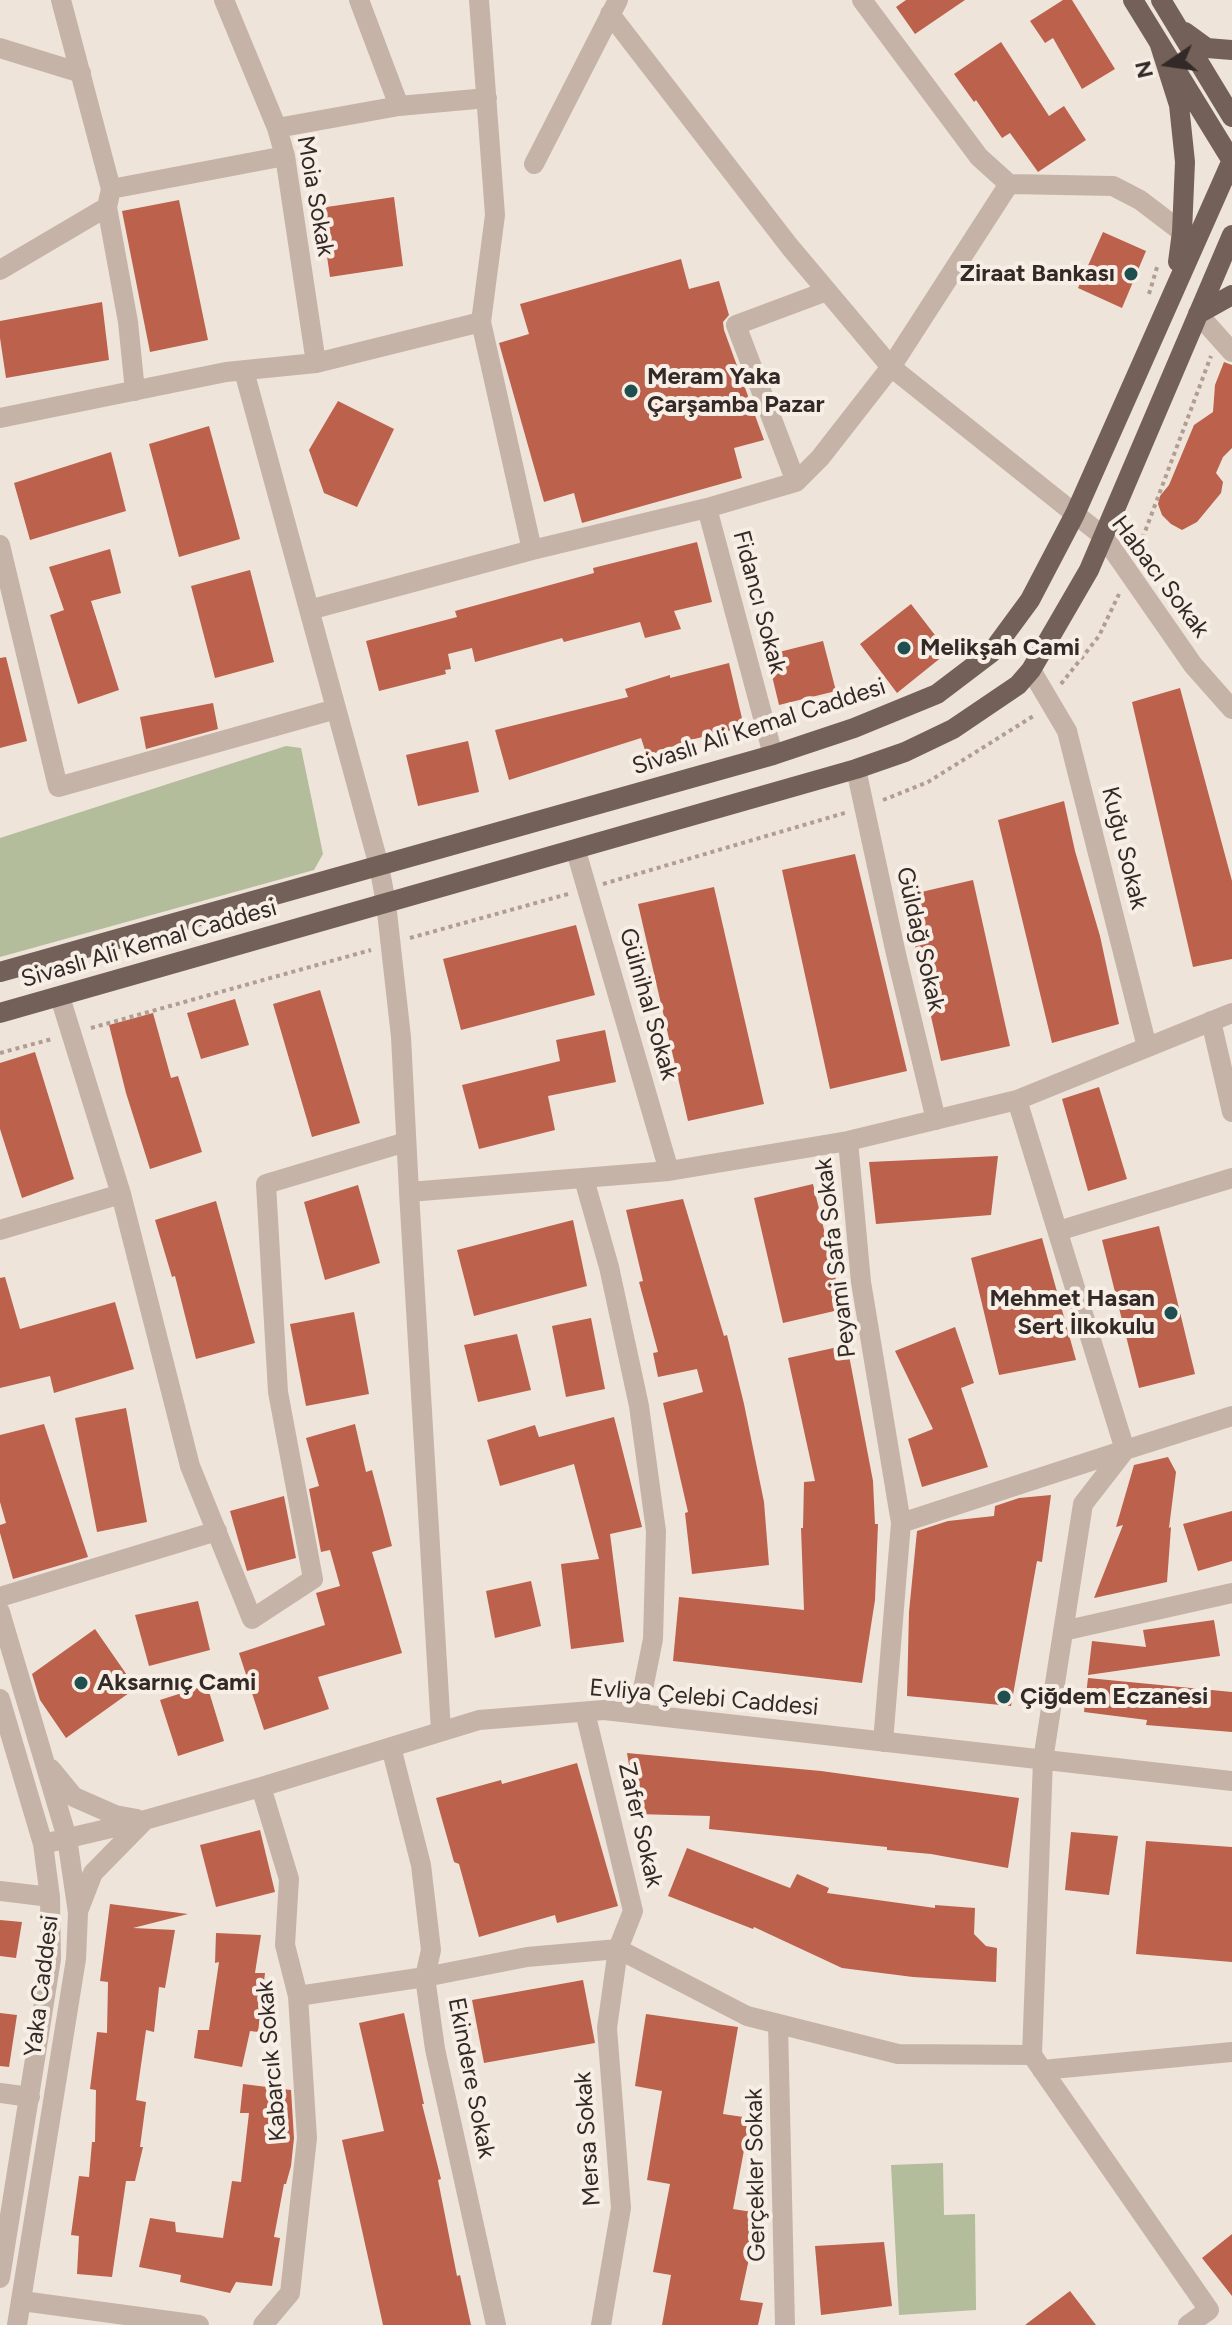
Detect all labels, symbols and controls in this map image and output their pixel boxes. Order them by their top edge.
north arrow [1128,24,1208,104]
text: N [1129,58,1159,81]
street label: Moia Sokak [290,133,340,259]
place label: Ziraat Bankası [960,260,1115,288]
marker: Ziraat Bankası [1122,265,1140,283]
place label: Meram Yaka Çarşamba Pazar [647,363,825,419]
marker: Meram Yaka Çarşamba Pazar [622,382,640,400]
street label: Habacı Sokak [1105,510,1215,644]
street label: Fidancı Sokak [726,527,792,677]
place label: Melikşah Cami [920,634,1080,662]
marker: Melikşah Cami [895,639,913,657]
street label: Sivaslı Ali Kemal Caddesi [629,672,889,782]
street label: Kuğu Sokak [1095,784,1153,912]
street label: Güldağ Sokak [889,864,951,1014]
street label: Sivaslı Ali Kemal Caddesi [18,894,280,994]
street label: Gülnihal Sokak [613,925,683,1083]
street label: Peyami Safa Sokak [809,1157,863,1359]
place label: Mehmet Hasan Sert İlkokulu [989,1285,1155,1341]
marker: Mehmet Hasan Sert İlkokulu [1162,1304,1180,1322]
place label: Aksarnıç Cami [97,1669,256,1697]
marker: Aksarnıç Cami [72,1674,90,1692]
street label: Evliya Çelebi Caddesi [588,1674,820,1722]
place label: Çiğdem Eczanesi [1020,1683,1208,1711]
marker: Çiğdem Eczanesi [995,1688,1013,1706]
street label: Zafer Sokak [612,1760,668,1890]
street label: Yaka Caddesi [19,1914,65,2058]
street label: Kabarcık Sokak [251,1979,293,2143]
street label: Ekindere Sokak [441,1995,501,2161]
street label: Mersa Sokak [569,2071,607,2207]
street label: Gerçekler Sokak [740,2088,772,2262]

